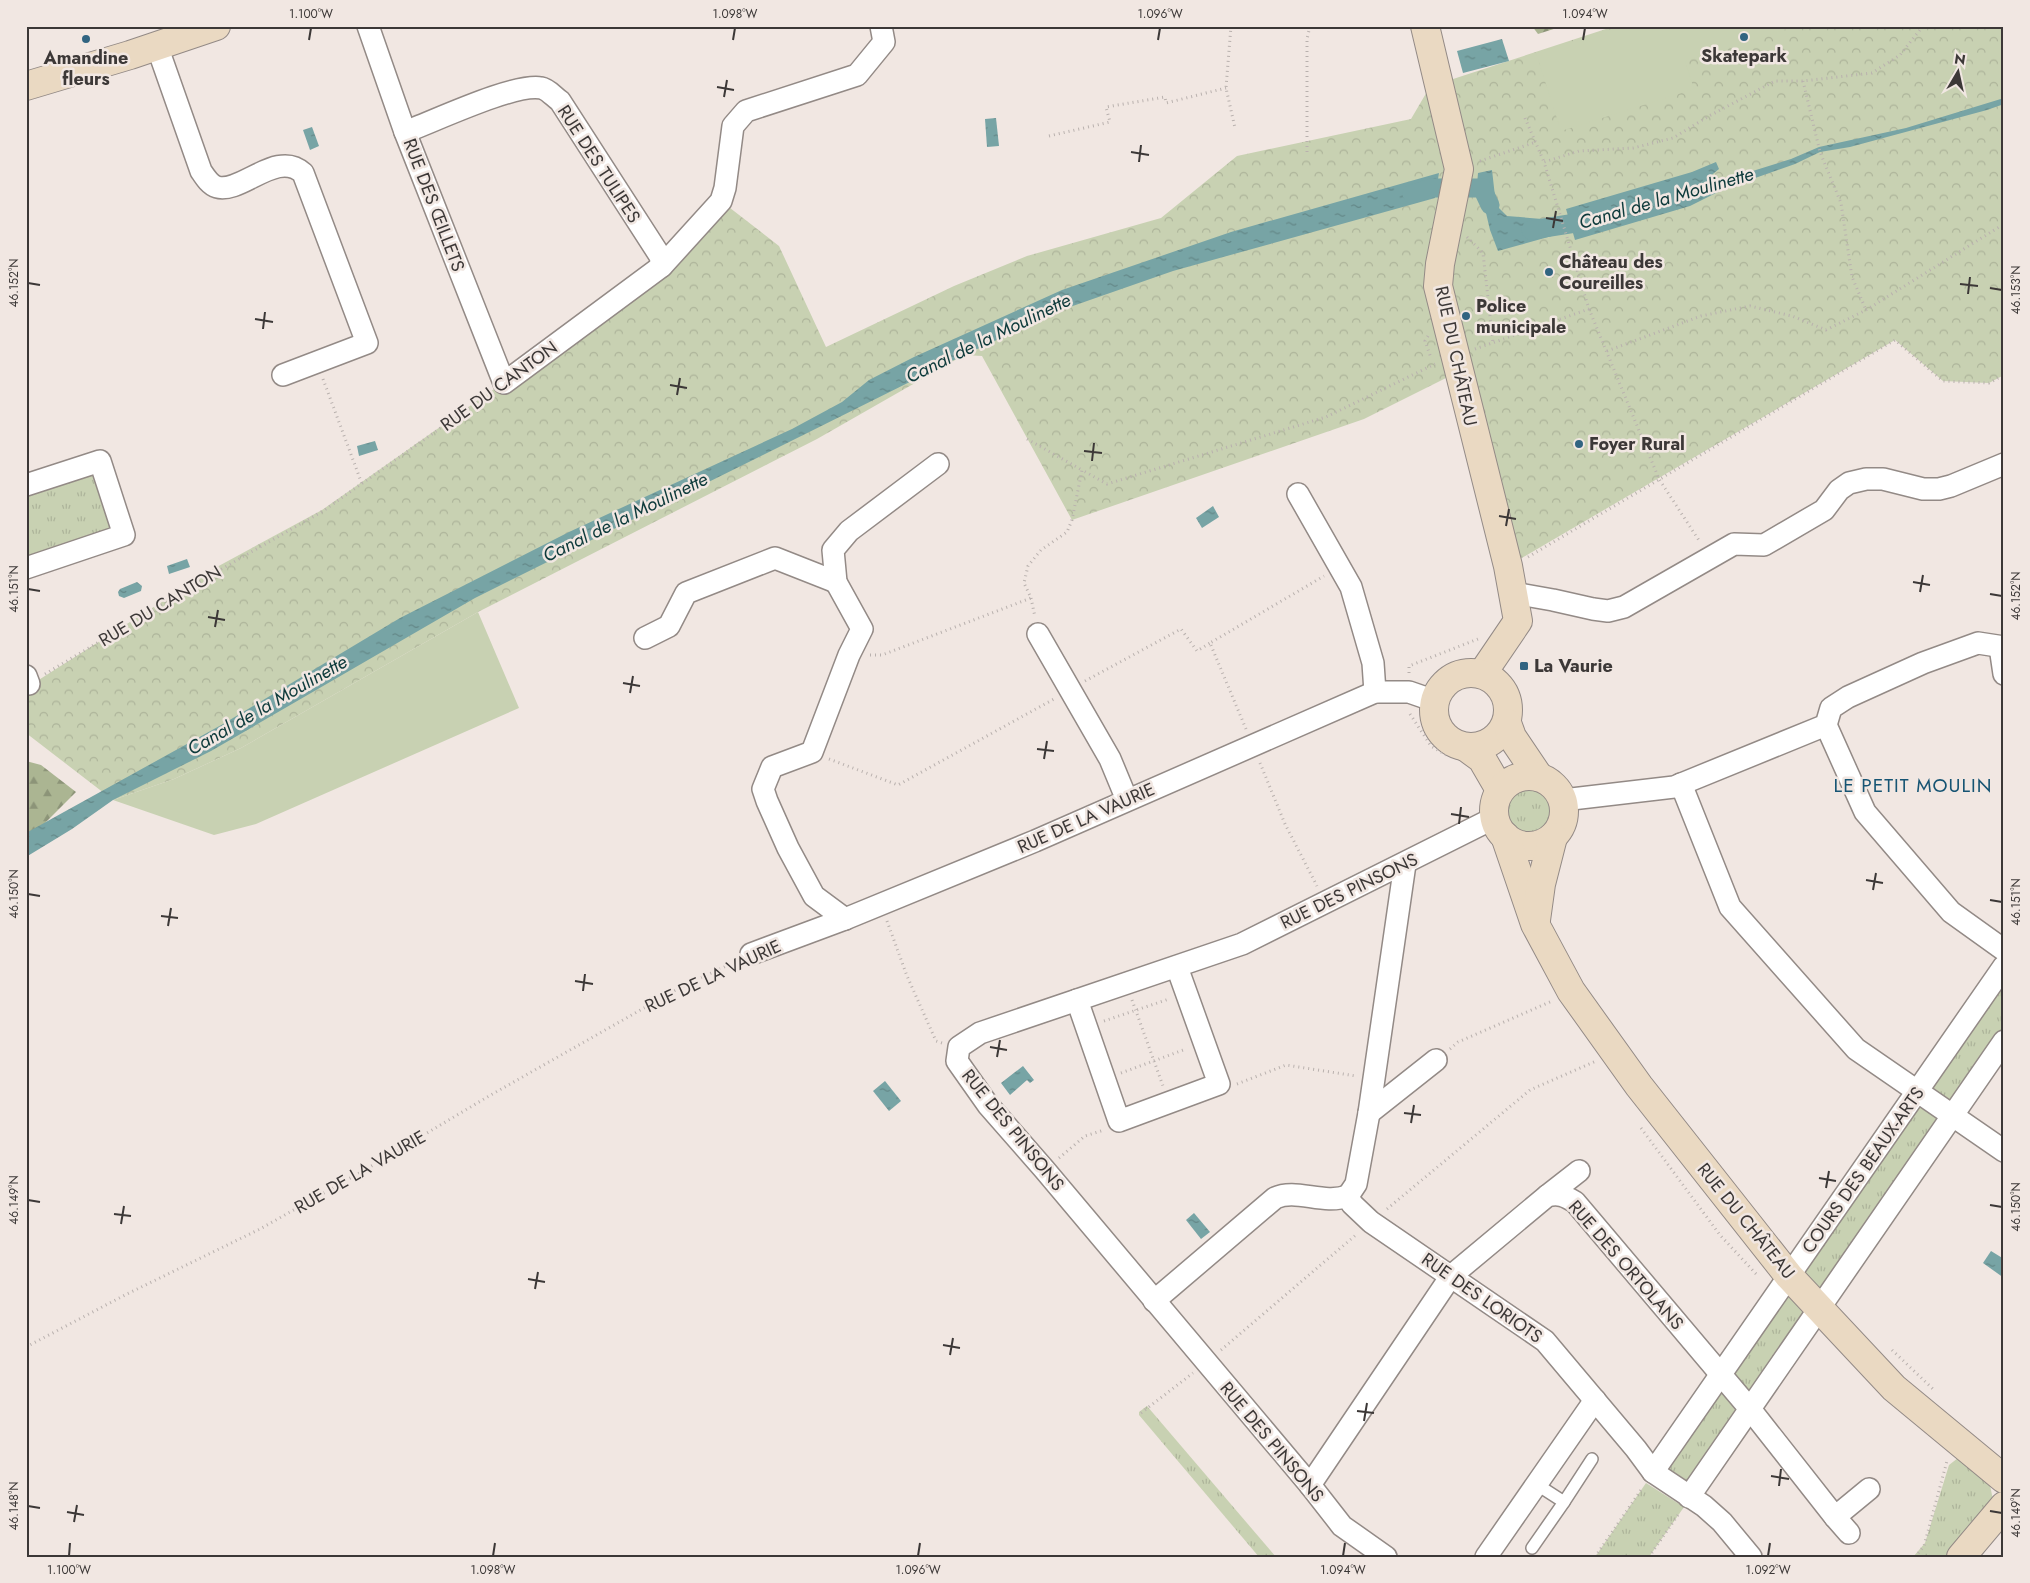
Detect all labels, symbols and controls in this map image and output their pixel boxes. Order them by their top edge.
text: 1.100°W [289,5,333,23]
text: 1.098°W [713,5,758,23]
text: 1.096°W [1137,5,1183,23]
text: 1.094°W [1562,5,1608,23]
marker: Skatepark [1738,31,1750,43]
marker: Amandine fleurs [80,33,92,45]
place label: Skatepark [1701,43,1788,69]
place label: Amandine fleurs [43,45,128,92]
north arrow [1932,48,1982,98]
text: N [1953,48,1967,70]
street label: RUE DES TULIPES [551,100,647,228]
street label: RUE DES ŒILLETS [397,135,471,275]
water label: Canal de la Moulinette [1575,160,1757,236]
place label: Château des Coureilles [1559,249,1663,296]
text: 46.152°N [5,258,23,308]
marker: Château des Coureilles [1543,266,1555,278]
text: 46.153°N [2007,266,2025,314]
street label: RUE DU CHÂTEAU [1428,283,1484,429]
water label: Canal de la Moulinette [901,286,1076,390]
place label: Police municipale [1476,293,1566,340]
marker: Police municipale [1460,310,1472,322]
street label: RUE DU CANTON [435,335,563,437]
place label: Foyer Rural [1589,431,1685,457]
marker: Foyer Rural [1573,438,1585,450]
water label: Canal de la Moulinette [538,465,713,569]
street label: RUE DU CANTON [94,559,226,653]
text: 46.151°N [5,565,23,613]
text: 46.152°N [2007,571,2025,621]
water label: Canal de la Moulinette [182,648,352,762]
place label: La Vaurie [1534,653,1613,679]
marker: La Vaurie [1518,660,1530,672]
district label: LE PETIT MOULIN [1834,772,1992,799]
street label: RUE DE LA VAURIE [1013,776,1159,860]
street label: RUE DES PINSONS [1276,846,1422,936]
text: 46.150°N [5,869,23,919]
text: 46.151°N [2007,878,2025,926]
street label: RUE DE LA VAURIE [641,933,785,1019]
street label: RUE DES PINSONS [956,1063,1070,1197]
street label: COURS DES BEAUX-ARTS [1796,1081,1930,1258]
street label: RUE DE LA VAURIE [290,1124,430,1220]
street label: RUE DU CHÂTEAU [1691,1157,1801,1285]
text: 46.149°N [5,1175,23,1225]
text: 46.150°N [2007,1182,2025,1232]
street label: RUE DES ORTOLANS [1562,1194,1690,1336]
street label: RUE DES LORIOTS [1416,1247,1548,1350]
street label: RUE DES PINSONS [1214,1376,1330,1508]
text: 46.148°N [5,1481,23,1531]
text: 46.149°N [2007,1488,2025,1538]
text: 1.100°W [47,1561,91,1579]
text: 1.098°W [471,1561,516,1579]
text: 1.096°W [895,1561,941,1579]
text: 1.094°W [1320,1561,1366,1579]
text: 1.092°W [1745,1561,1791,1579]

